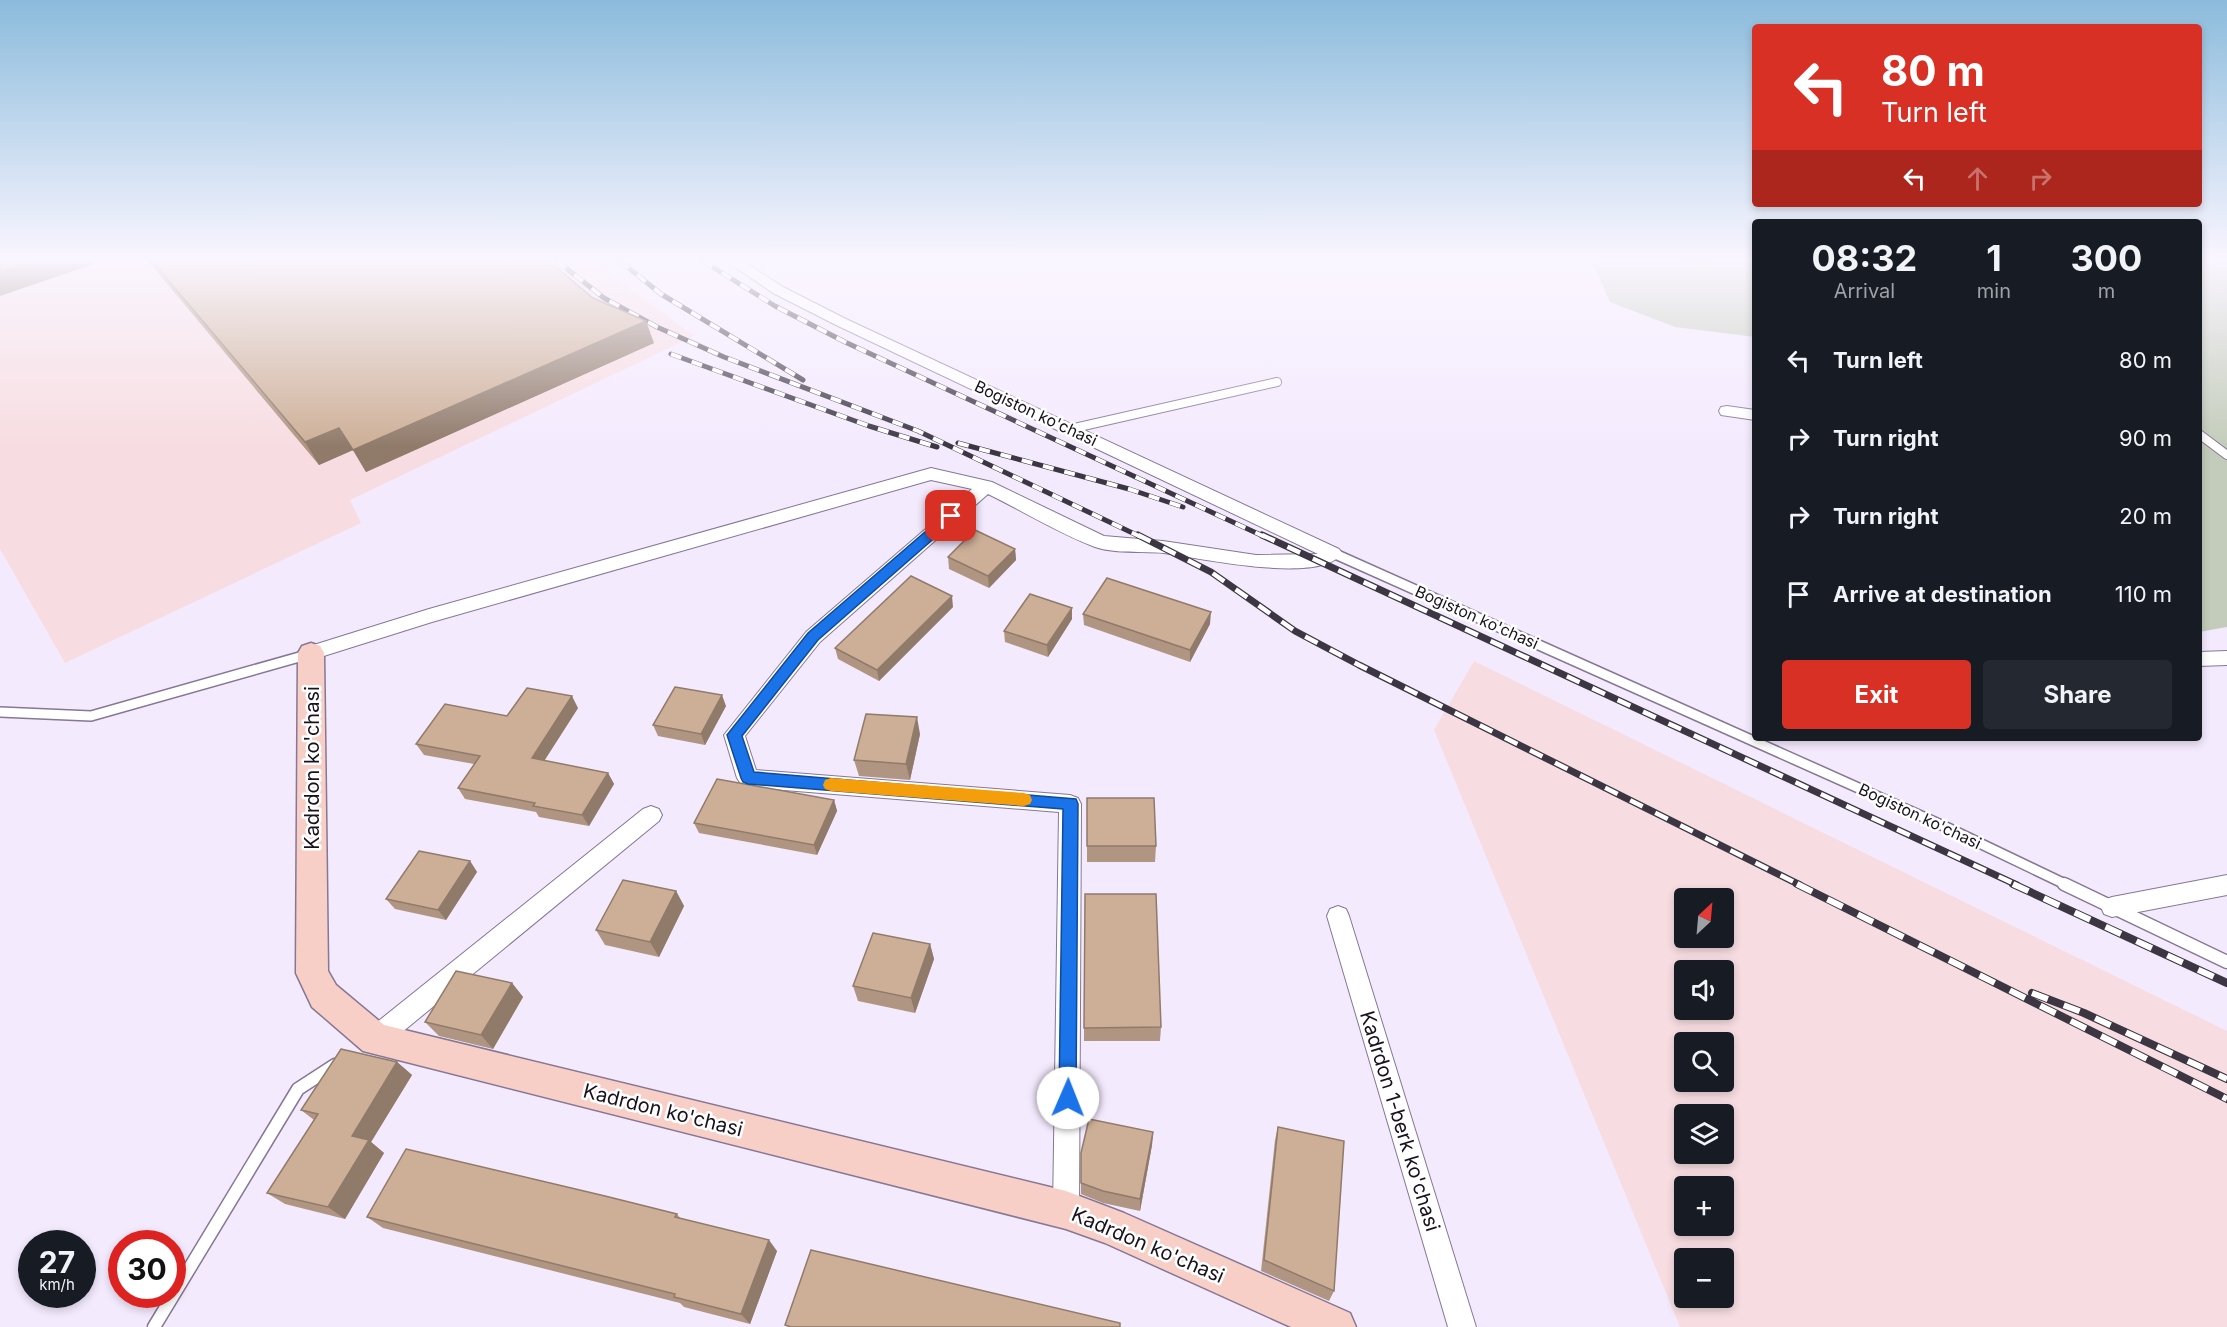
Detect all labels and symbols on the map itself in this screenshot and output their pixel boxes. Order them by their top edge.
street label: Bogiston ko'chasi [971,376,1101,450]
pin [925,490,976,541]
street label: Bogiston ko'chasi [1412,581,1542,653]
street label: Kadrdon ko'chasi [300,686,324,850]
street label: Bogiston ko'chasi [1855,779,1985,853]
north arrow [1674,888,1734,948]
street label: Kadrdon 1-berk ko'chasi [1355,1008,1445,1234]
position arrow [1036,1066,1100,1130]
street label: Kadrdon ko'chasi [581,1079,745,1141]
street label: Kadrdon ko'chasi [1068,1202,1228,1288]
speed limit sign: 30 [108,1230,186,1308]

